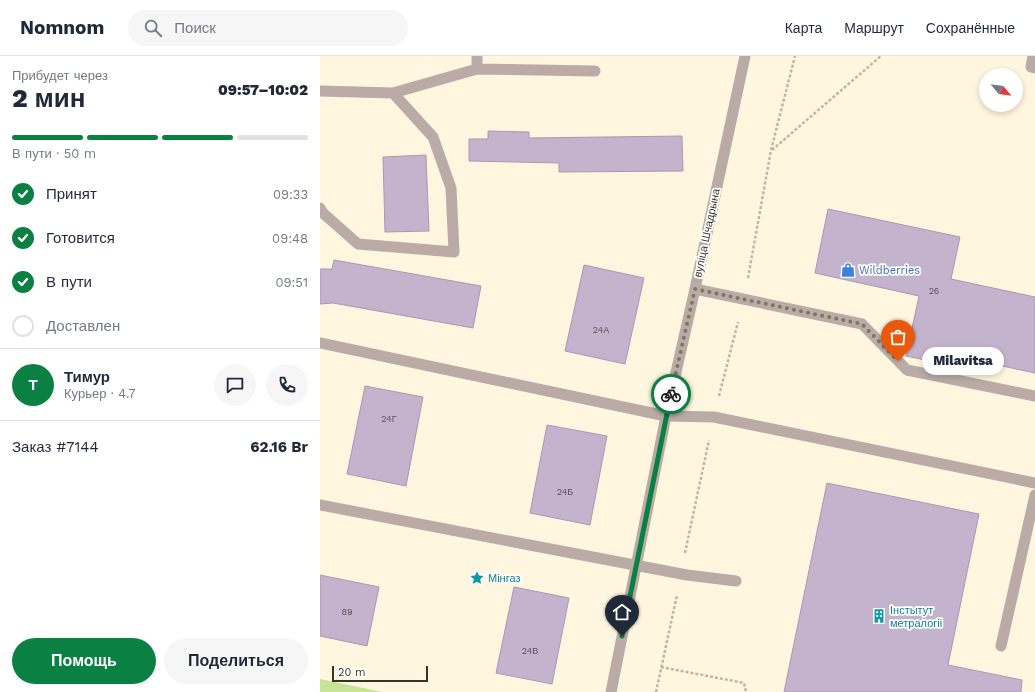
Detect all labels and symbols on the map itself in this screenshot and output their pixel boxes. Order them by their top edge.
north arrow [979,68,1023,112]
street label: вуліца Шчадрына [691,187,723,279]
shop icon: Wildberries [840,262,856,278]
place label: Wildberries [859,264,920,277]
house number: 26 [929,286,939,296]
pin [881,320,915,361]
house number: 24А [593,325,609,335]
callout: Milavitsa [922,347,1004,375]
courier [651,374,691,414]
house number: 24Г [381,414,397,424]
house number: 24Б [557,487,573,497]
place icon: Мінгаз [469,570,485,586]
place label: Мінгаз [488,572,521,585]
pin [605,595,639,636]
place label: Інстытут метралогіі [890,604,942,630]
house number: 89 [341,607,353,617]
building icon: Інстытут метралогіі [871,608,887,624]
house number: 24В [522,646,538,656]
scale bar [332,664,428,683]

